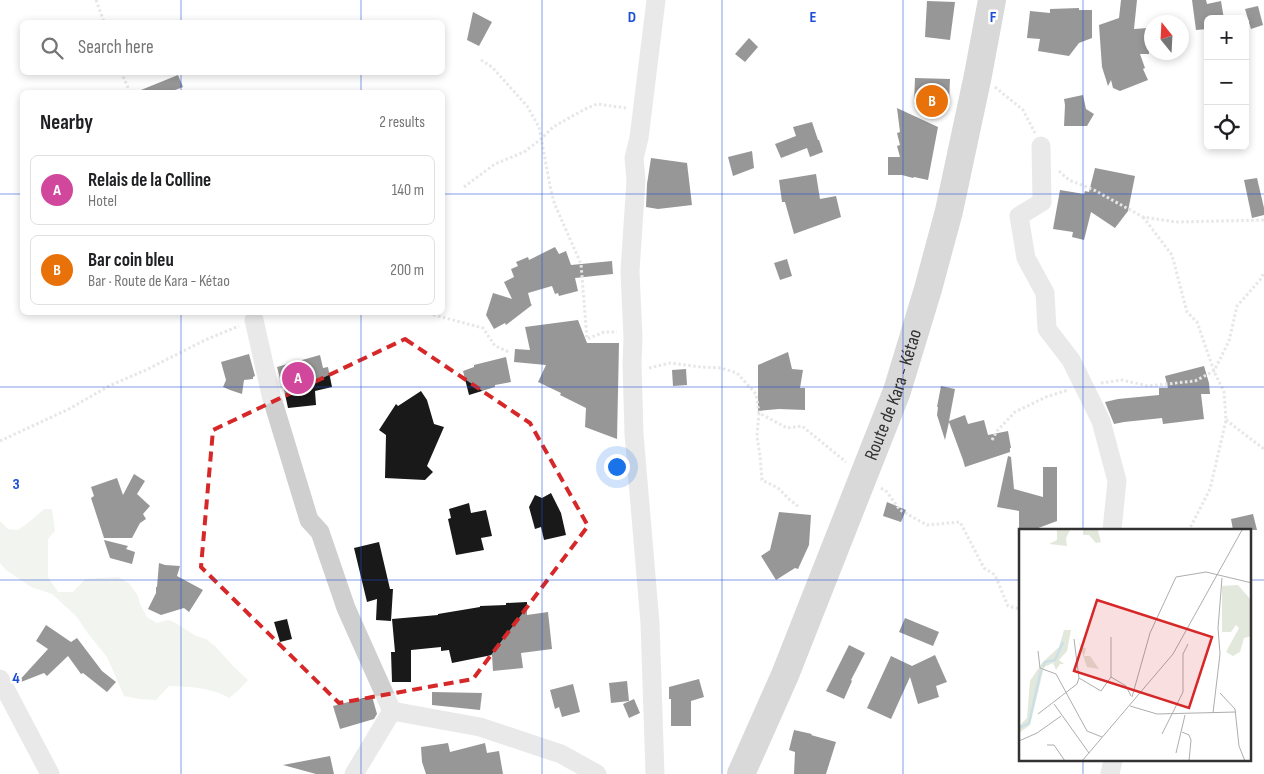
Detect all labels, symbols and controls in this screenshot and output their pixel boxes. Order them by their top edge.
text: D [628,8,636,27]
text: E [810,8,817,27]
text: F [990,8,997,27]
north arrow [1144,15,1189,60]
map controls [1204,15,1249,150]
button: + [1204,15,1249,60]
search box [20,20,445,75]
icon: search [38,34,66,62]
text: Search here [78,36,154,59]
button: − [1204,60,1249,105]
pin: B [916,82,948,120]
button: locate [1204,105,1249,150]
text: Nearby [40,110,93,135]
text: 2 results [379,113,425,132]
text: Relais de la Colline [88,169,211,192]
text: A [53,181,61,200]
text: 140 m [392,181,424,200]
text: Hotel [88,192,117,211]
text: Bar coin bleu [88,249,174,272]
text: B [53,261,61,280]
text: 200 m [390,261,424,280]
text: Bar · Route de Kara - Kétao [88,272,230,291]
street label: Route de Kara - Kétao [859,326,927,463]
pin: A [282,359,314,397]
your location [604,454,630,480]
text: 3 [12,475,20,494]
inset map [1019,529,1252,762]
text: 4 [12,669,20,688]

